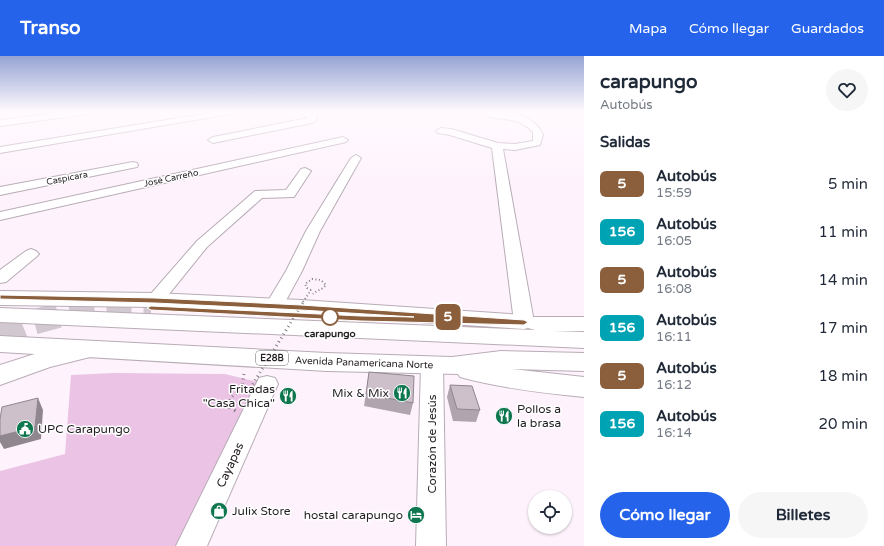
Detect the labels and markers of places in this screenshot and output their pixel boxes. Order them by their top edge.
marker: carapungo [321,308,339,326]
place label: carapungo [304,328,356,340]
place label: Fritadas "Casa Chica" [203,382,275,410]
restaurant icon: Mix & Mix [392,383,412,403]
restaurant icon: Fritadas "Casa Chica" [278,386,298,406]
place label: Mix & Mix [332,386,389,400]
place label: Pollos a la brasa [517,402,561,430]
restaurant icon: Pollos a la brasa [494,406,514,426]
public building icon: UPC Carapungo [15,419,35,439]
place label: UPC Carapungo [38,422,130,436]
shop icon: Julix Store [209,501,229,521]
place label: Julix Store [232,504,291,518]
hotel icon: hostal carapungo [406,505,426,525]
place label: hostal carapungo [304,508,403,522]

